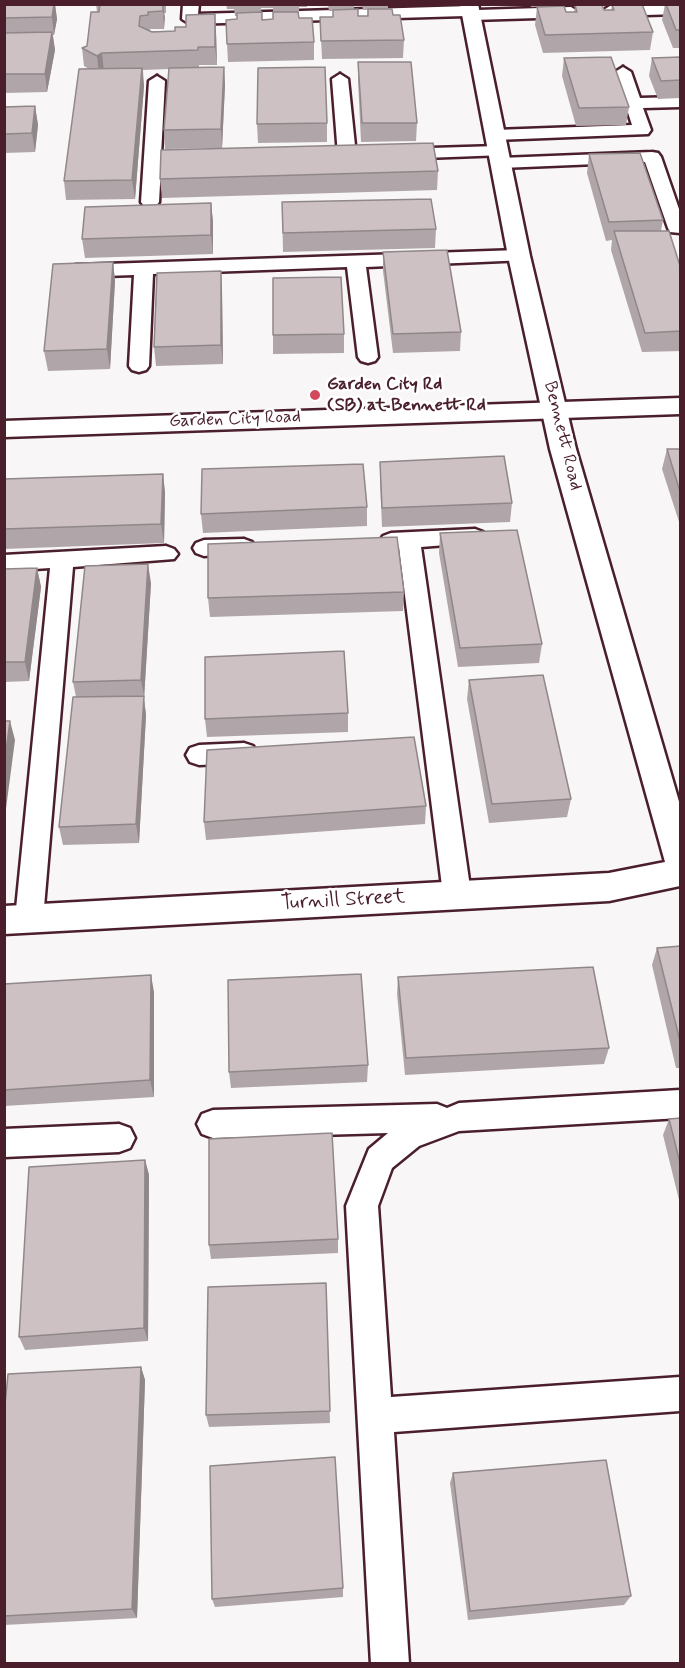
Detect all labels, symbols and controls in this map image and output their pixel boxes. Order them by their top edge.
place label: Garden City Rd (SB) at Bennett Rd [327,374,486,416]
street label: Bennett Road [538,379,586,493]
marker: Garden City Rd (SB) at Bennett Rd [308,388,322,402]
street label: Garden City Road [169,407,301,433]
street label: Turnill Street [280,885,406,917]

